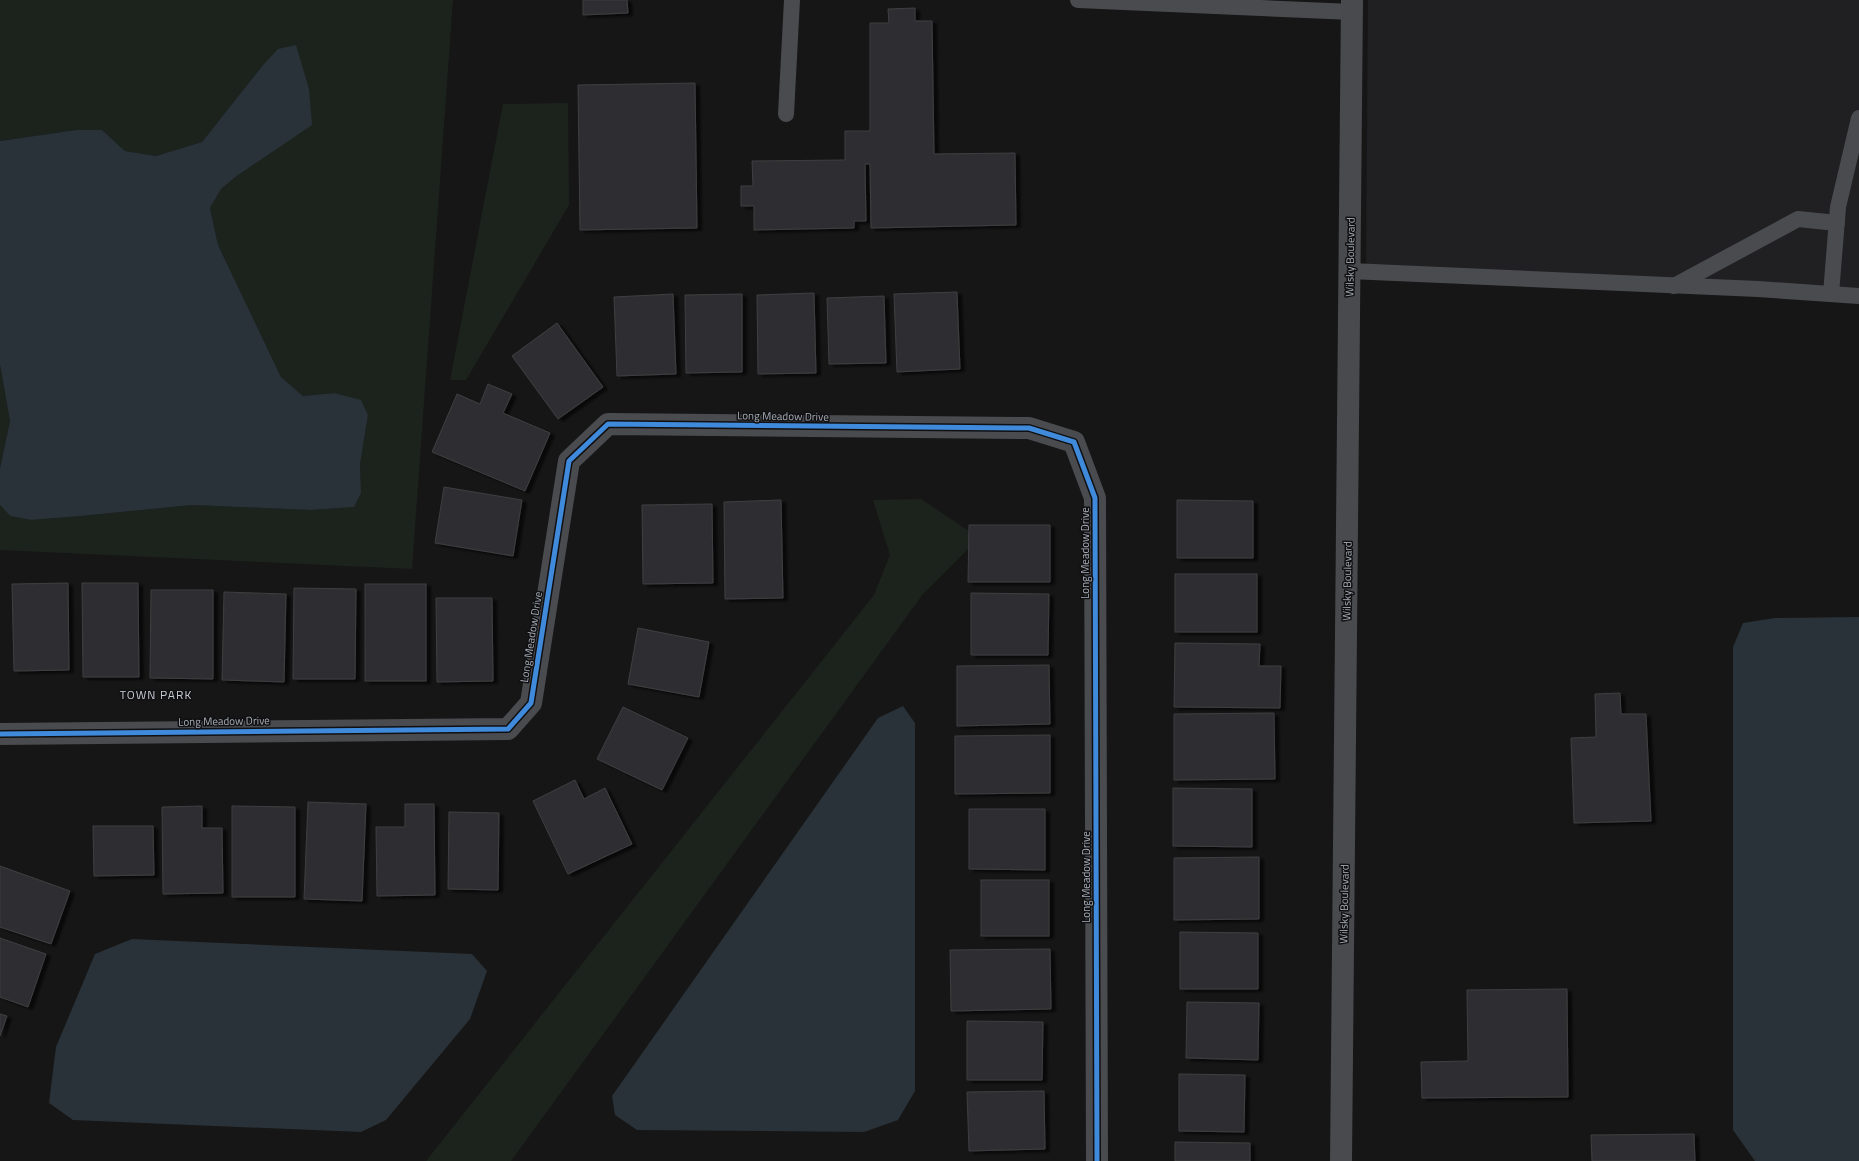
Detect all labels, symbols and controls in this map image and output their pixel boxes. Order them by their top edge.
street label: Wilsky Boulevard [1341,217,1359,297]
street label: Long Meadow Drive [737,407,829,425]
street label: Long Meadow Drive [1077,507,1093,599]
street label: Wilsky Boulevard [1338,541,1356,621]
street label: Long Meadow Drive [516,590,546,684]
district label: TOWN PARK [120,685,192,704]
street label: Long Meadow Drive [178,712,270,730]
street label: Long Meadow Drive [1078,831,1094,923]
street label: Wilsky Boulevard [1335,864,1353,944]

